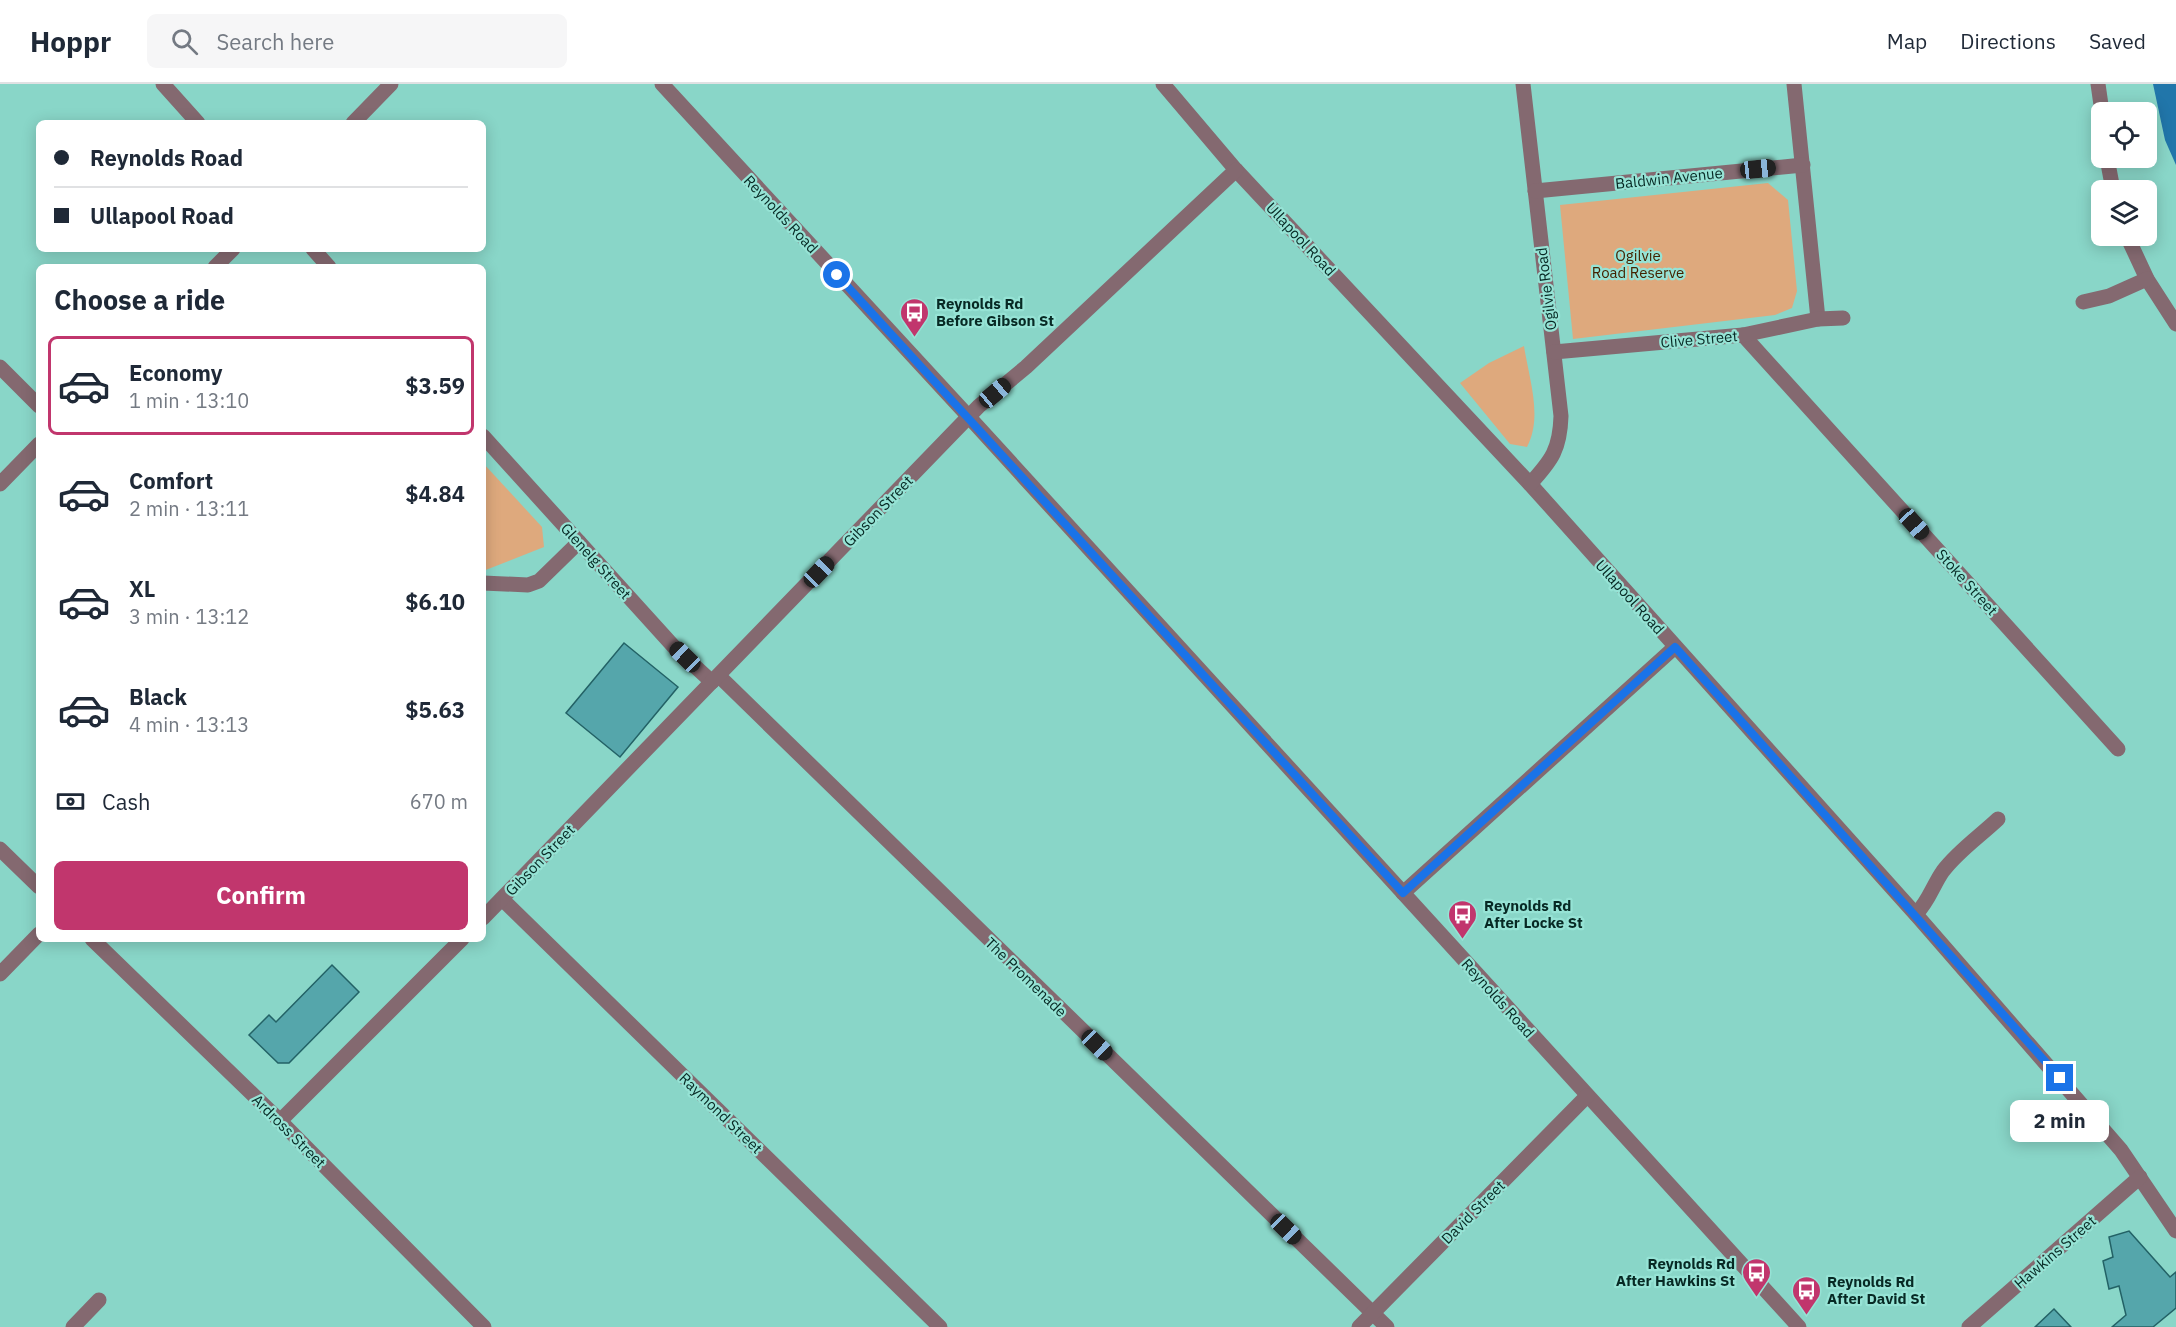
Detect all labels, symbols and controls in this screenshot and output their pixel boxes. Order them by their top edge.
search box [147,14,567,68]
text: Hoppr [30,23,111,60]
icon: search [168,25,201,58]
text: Search here [216,27,334,56]
text: Map [1887,27,1927,55]
text: Directions [1960,27,2056,55]
text: Saved [2089,27,2146,55]
map controls [2091,102,2157,246]
button: locate [2091,102,2157,168]
text: Reynolds Road [90,143,243,172]
car [1739,158,1777,180]
street label: Baldwin Avenue [1614,163,1724,193]
street label: Reynolds Road [740,171,822,257]
button: layers [2091,180,2157,246]
street label: Ullapool Road [1262,198,1340,280]
text: Ullapool Road [90,201,234,230]
street label: Ogilvie Road [1531,246,1561,332]
park label: Ogilvie Road Reserve [1592,246,1684,282]
route start [823,261,850,288]
text: Choose a ride [54,282,225,317]
place label: Reynolds Rd Before Gibson St [936,294,1054,330]
bus stop icon: Reynolds Rd Before Gibson St [899,296,931,338]
street label: Clive Street [1660,326,1738,352]
text: Economy [129,358,223,387]
icon: car [57,359,111,413]
text: $3.59 [405,371,465,400]
car [975,375,1015,411]
text: 1 min · 13:10 [129,387,249,414]
text: Comfort [129,466,213,495]
icon: car [57,467,111,521]
street label: Gibson Street [839,471,917,551]
text: $4.84 [405,479,465,508]
text: 2 min · 13:11 [129,495,249,522]
car [1895,505,1933,543]
street label: Glenelg Street [557,519,635,603]
street label: Stoke Street [1932,545,2002,619]
car [800,553,838,591]
street label: Ullapool Road [1592,556,1668,638]
text: XL [129,574,155,603]
icon: car [57,575,111,629]
text: $6.10 [405,587,465,616]
text: 3 min · 13:12 [129,603,249,630]
car [666,638,704,676]
text: Black [129,682,187,711]
icon: car [57,683,111,737]
text: $5.63 [405,695,465,724]
text: 4 min · 13:13 [129,711,249,738]
icon: cash [54,785,87,818]
text: Cash [102,787,151,816]
text: 670 m [410,788,468,815]
street label: Gibson Street [501,820,579,900]
button: Confirm [54,861,468,930]
place label: Reynolds Rd After Locke St [1484,896,1583,932]
bus stop icon: Reynolds Rd After Locke St [1447,898,1479,940]
street label: The Promenade [981,933,1071,1021]
street label: Reynolds Road [1457,954,1539,1042]
car [1078,1026,1116,1064]
route end [2046,1064,2073,1091]
street label: Raymond Street [675,1069,767,1157]
street label: Ardross Street [248,1090,330,1172]
callout: 2 min [2010,1099,2110,1141]
text: 2 min [2033,1107,2086,1134]
street label: David Street [1437,1176,1509,1248]
car [1267,1210,1305,1248]
street label: Hawkins Street [2010,1211,2100,1293]
place label: Reynolds Rd After Hawkins St [1616,1254,1735,1290]
bus stop icon: Reynolds Rd After Hawkins St [1740,1256,1772,1298]
place label: Reynolds Rd After David St [1827,1272,1926,1308]
bus stop icon: Reynolds Rd After David St [1790,1274,1822,1316]

